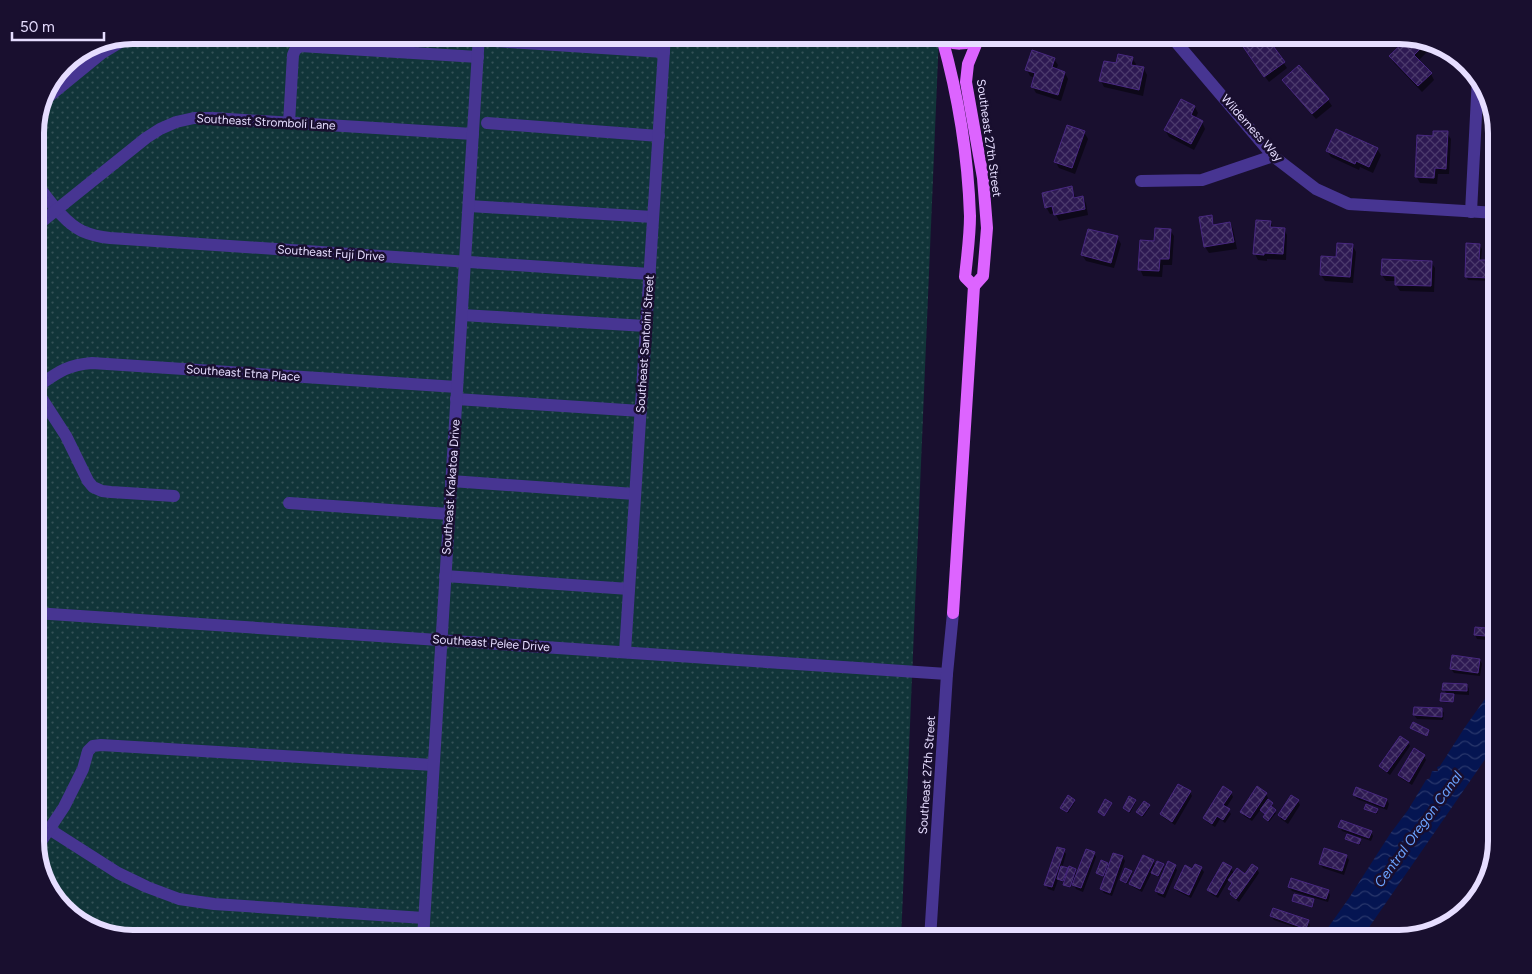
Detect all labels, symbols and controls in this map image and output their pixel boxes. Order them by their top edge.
scale bar [12,10,105,42]
text: 50 m [20,18,55,36]
street label: Southeast 27th Street [974,78,1004,198]
street label: Wilderness Way [1218,92,1286,165]
street label: Southeast Stromboli Lane [196,111,336,133]
street label: Southeast Fuji Drive [277,242,386,264]
street label: Southeast Santoini Street [633,274,657,414]
street label: Southeast Etna Place [186,362,301,384]
street label: Southeast Krakatoa Drive [439,418,463,555]
street label: Southeast Pelee Drive [432,632,551,654]
street label: Southeast 27th Street [916,715,938,835]
water label: Central Oregon Canal [1371,767,1467,890]

